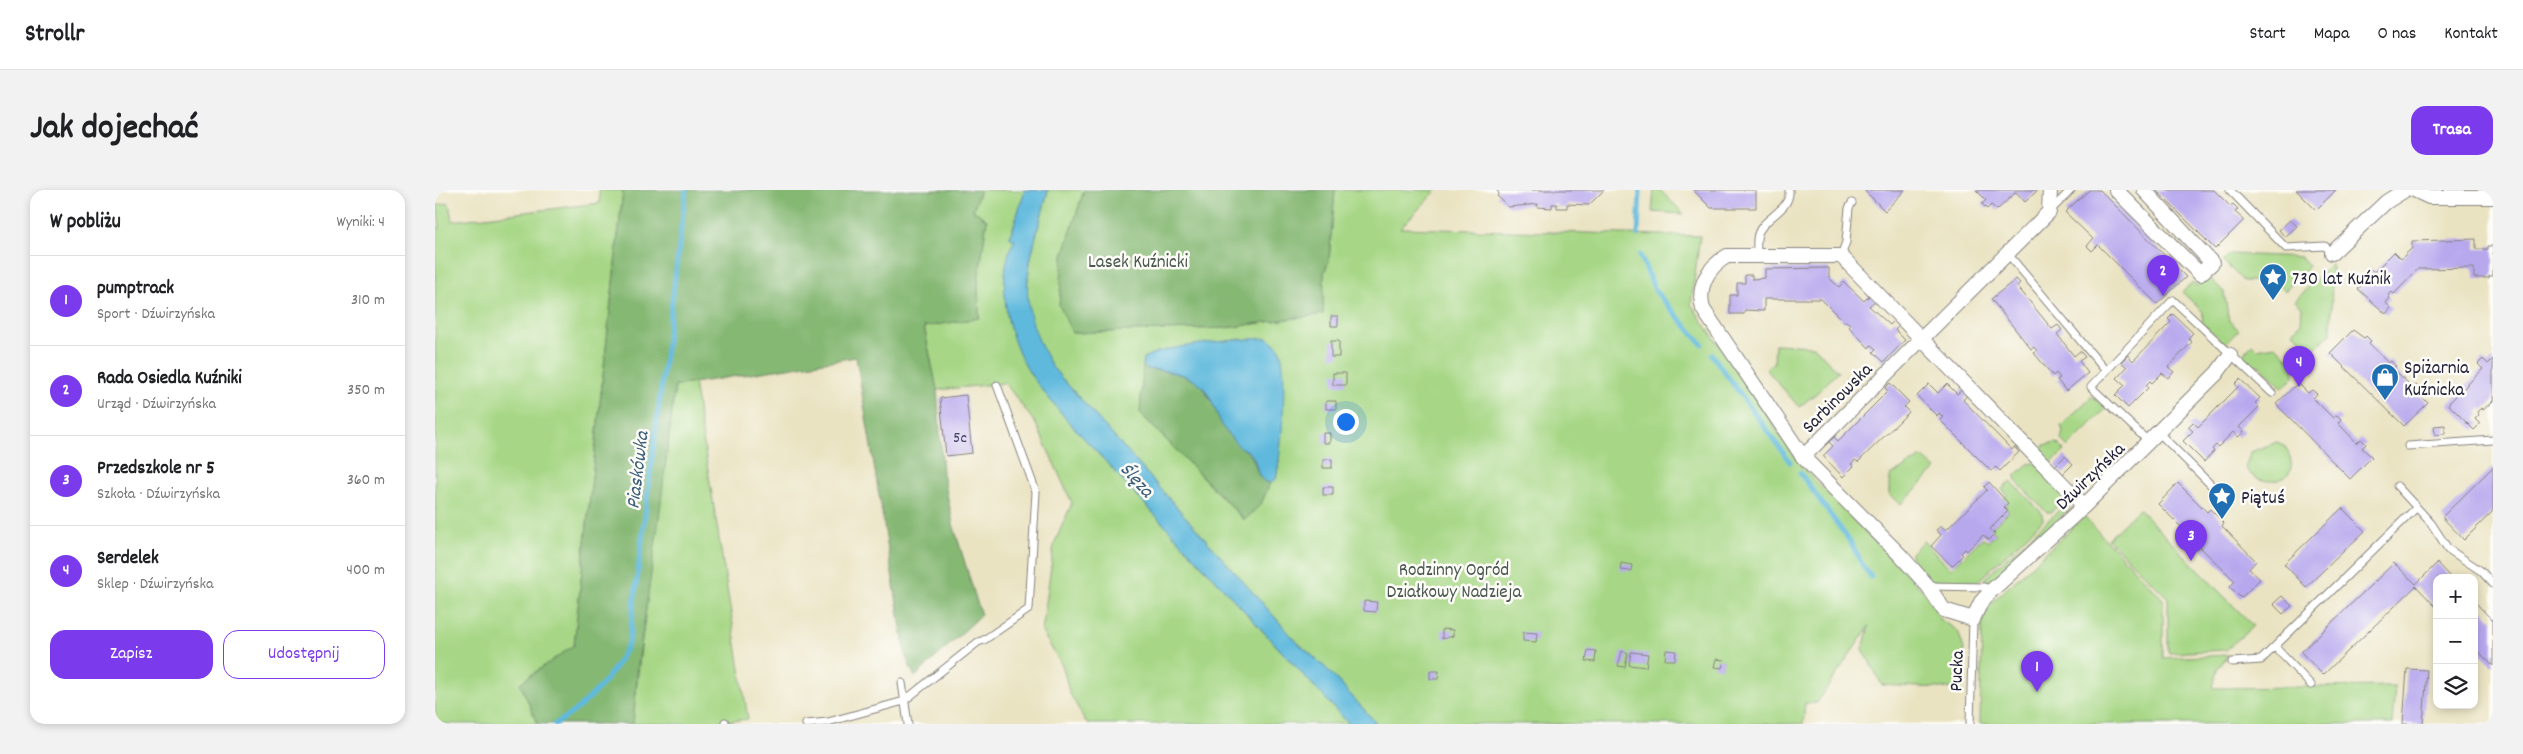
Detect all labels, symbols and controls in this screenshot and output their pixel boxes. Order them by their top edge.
text: Strollr [25,18,84,52]
text: Start [2249,22,2286,47]
text: Mapa [2314,22,2349,47]
text: O nas [2377,22,2416,47]
text: Kontakt [2444,22,2498,47]
text: Jak dojechać [30,105,199,155]
button: Trasa [2411,106,2493,155]
text: W pobliżu [50,208,121,238]
text: Wyniki: 4 [337,211,385,234]
park label: Lasek Kuźnicki [1088,250,1188,277]
pin: 2 [2147,255,2179,296]
place icon: 730 lat Kuźnik [2258,262,2288,301]
place label: 730 lat Kuźnik [2292,267,2391,294]
text: pumptrack [97,276,174,303]
text: 1 [64,289,68,312]
text: 310 m [351,289,385,312]
text: Sport · Dźwirzyńska [97,303,215,326]
pin: 4 [2283,346,2315,387]
place label: Spiżarnia Kuźnicka [2404,356,2470,405]
street label: Sarbinowska [1797,357,1881,441]
shop icon: Spiżarnia Kuźnicka [2370,362,2400,401]
text: Rada Osiedla Kuźniki [97,366,242,393]
text: 2 [63,379,70,402]
text: 350 m [347,379,385,402]
text: Urząd · Dźwirzyńska [97,393,216,416]
your location [1333,409,1359,435]
house number: 5c [953,427,967,450]
water label: Piaskówka [620,428,658,511]
street label: Dźwirzyńska [2051,437,2133,518]
text: Przedszkole nr 5 [97,456,215,483]
water label: Ślęza [1112,457,1160,506]
text: 3 [62,469,70,492]
text: 360 m [347,469,385,492]
place icon: Piątuś [2207,481,2237,520]
text: Szkoła · Dźwirzyńska [97,483,220,506]
place label: Piątuś [2241,486,2285,513]
pin: 3 [2175,520,2207,561]
text: Serdelek [97,546,159,573]
park label: Rodzinny Ogród Działkowy Nadzieja [1387,558,1523,607]
text: 4 [63,559,69,582]
text: 400 m [346,559,385,582]
text: Sklep · Dźwirzyńska [97,573,214,596]
map controls [2433,574,2478,709]
button: + [2433,574,2478,619]
button: − [2433,619,2478,664]
button: Zapisz [50,630,213,679]
button: Udostępnij [223,630,385,679]
street label: Pucka [1944,649,1973,692]
pin: 1 [2021,651,2053,692]
button: layers [2433,664,2478,709]

